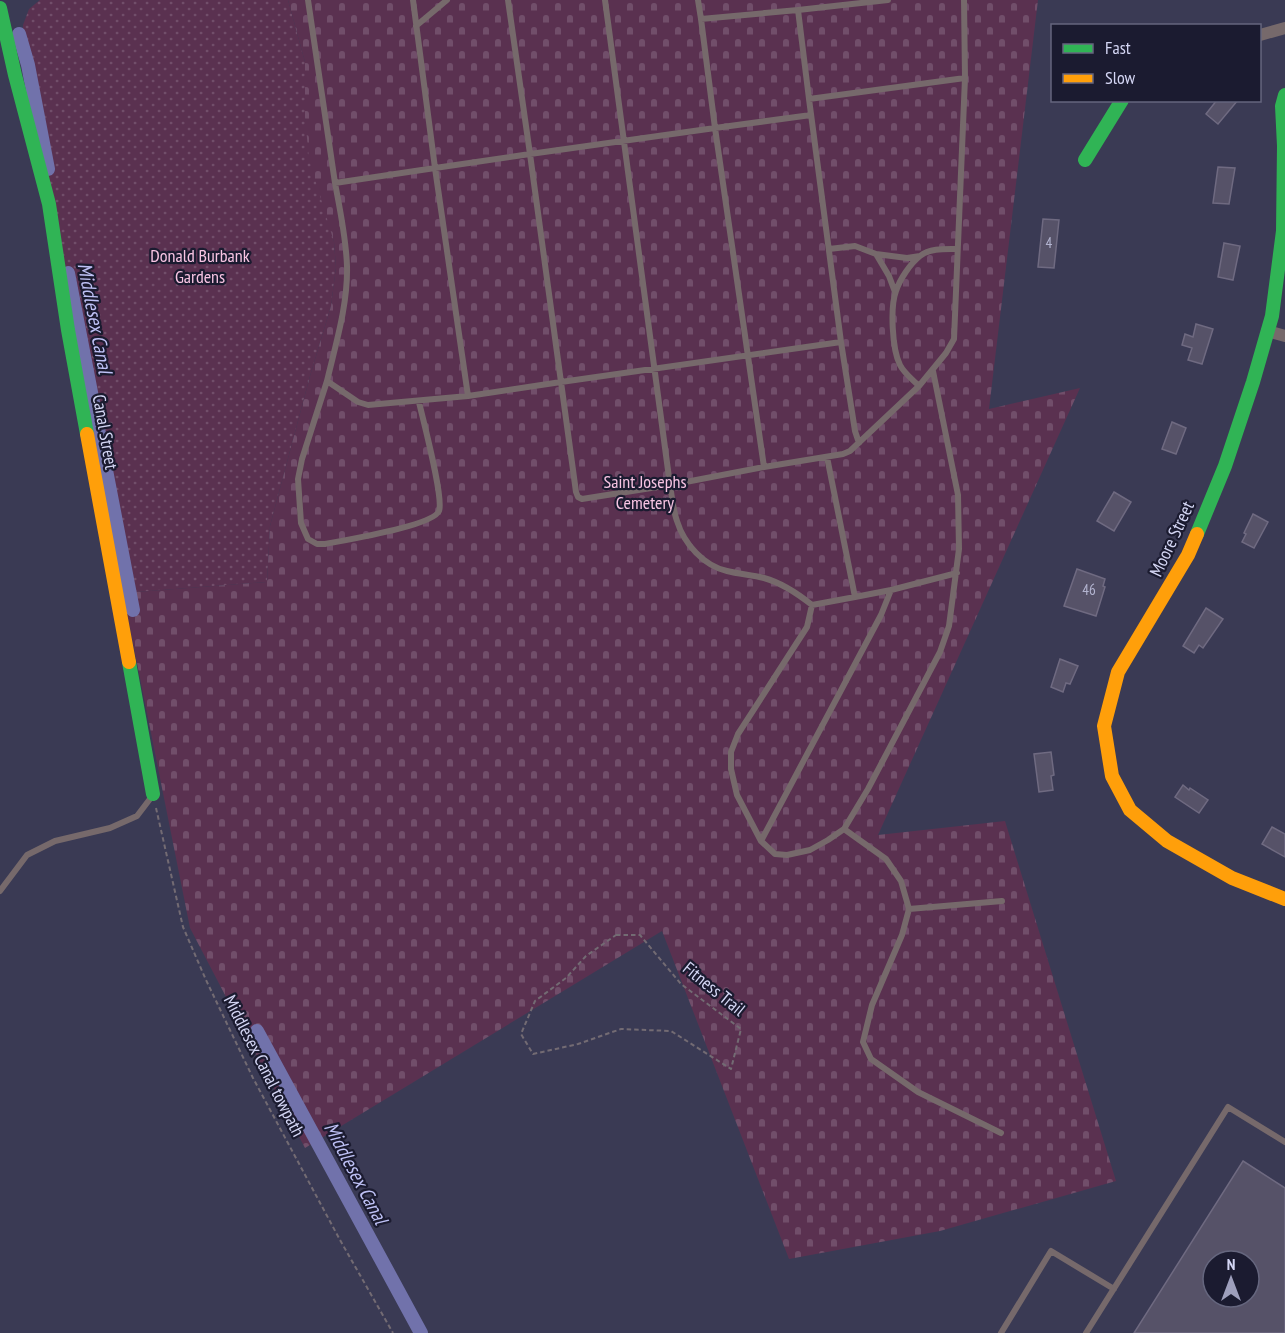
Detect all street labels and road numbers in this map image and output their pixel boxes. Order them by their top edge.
street label: Canal Street [88,393,123,471]
street label: Moore Street [1144,497,1199,580]
street label: Fitness Trail [678,956,751,1021]
street label: Middlesex Canal towpath [219,991,310,1140]

